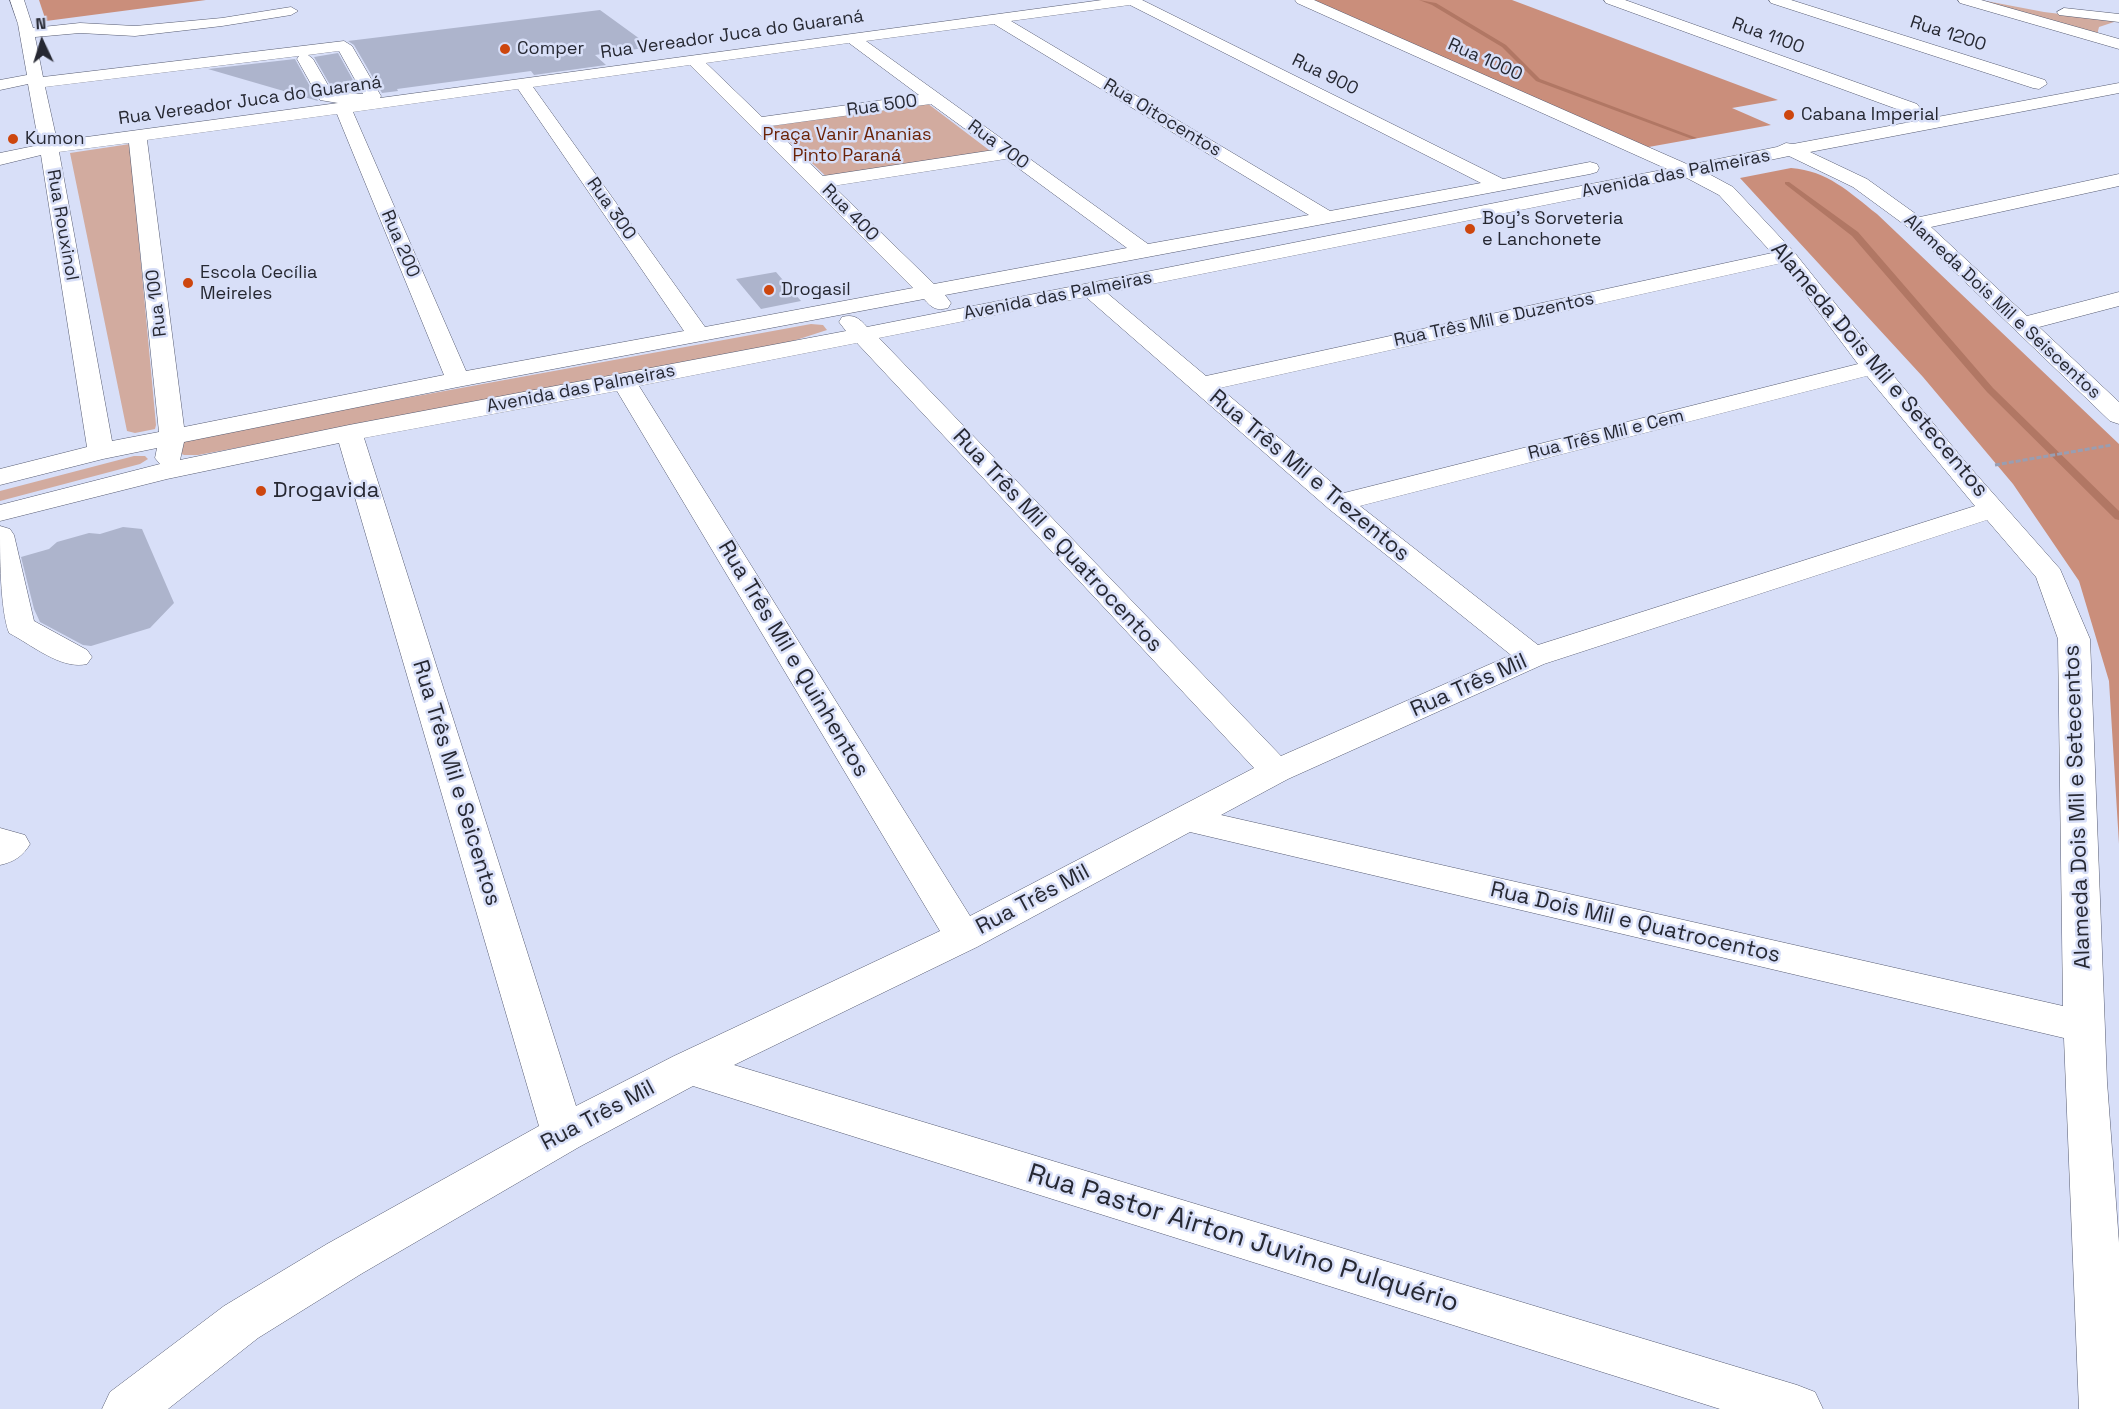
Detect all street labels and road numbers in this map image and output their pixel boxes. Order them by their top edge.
street label: Rua Vereador Juca do Guaraná [599,6,865,64]
street label: Rua 1200 [1907,12,1989,56]
street label: Rua 1100 [1729,13,1807,59]
street label: Rua 1000 [1444,34,1526,86]
street label: Rua 900 [1288,50,1362,100]
street label: Rua Vereador Juca do Guaraná [117,72,383,130]
street label: Rua Oitocentos [1099,74,1225,162]
street label: Rua 500 [845,90,919,122]
street label: Rua 700 [963,116,1033,174]
street label: Avenida das Palmeiras [1580,145,1772,203]
street label: Rua Rouxinol [42,168,82,282]
street label: Rua 300 [582,174,640,244]
street label: Rua 400 [817,180,883,246]
street label: Rua 200 [376,207,424,281]
street label: Alameda Dois Mil e Seiscentos [1899,210,2105,404]
street label: Alameda Dois Mil e Setecentos [1765,237,1993,503]
street label: Avenida das Palmeiras [962,267,1154,325]
street label: Rua 100 [142,268,172,338]
street label: Rua Três Mil e Duzentos [1392,288,1596,352]
street label: Avenida das Palmeiras [485,360,677,418]
street label: Rua Três Mil e Trezentos [1204,385,1414,567]
street label: Rua Três Mil e Cem [1526,405,1686,465]
street label: Rua Três Mil e Quatrocentos [947,424,1167,658]
street label: Rua Três Mil e Quinhentos [712,536,874,782]
street label: Alameda Dois Mil e Setecentos [2059,644,2097,970]
street label: Rua Três Mil [1407,649,1531,723]
street label: Rua Três Mil e Seicentos [406,657,506,909]
street label: Rua Três Mil [972,859,1094,941]
street label: Rua Dois Mil e Quatrocentos [1488,877,1782,969]
street label: Rua Três Mil [537,1075,659,1157]
street label: Rua Pastor Airton Juvino Pulquério [1024,1158,1462,1320]

